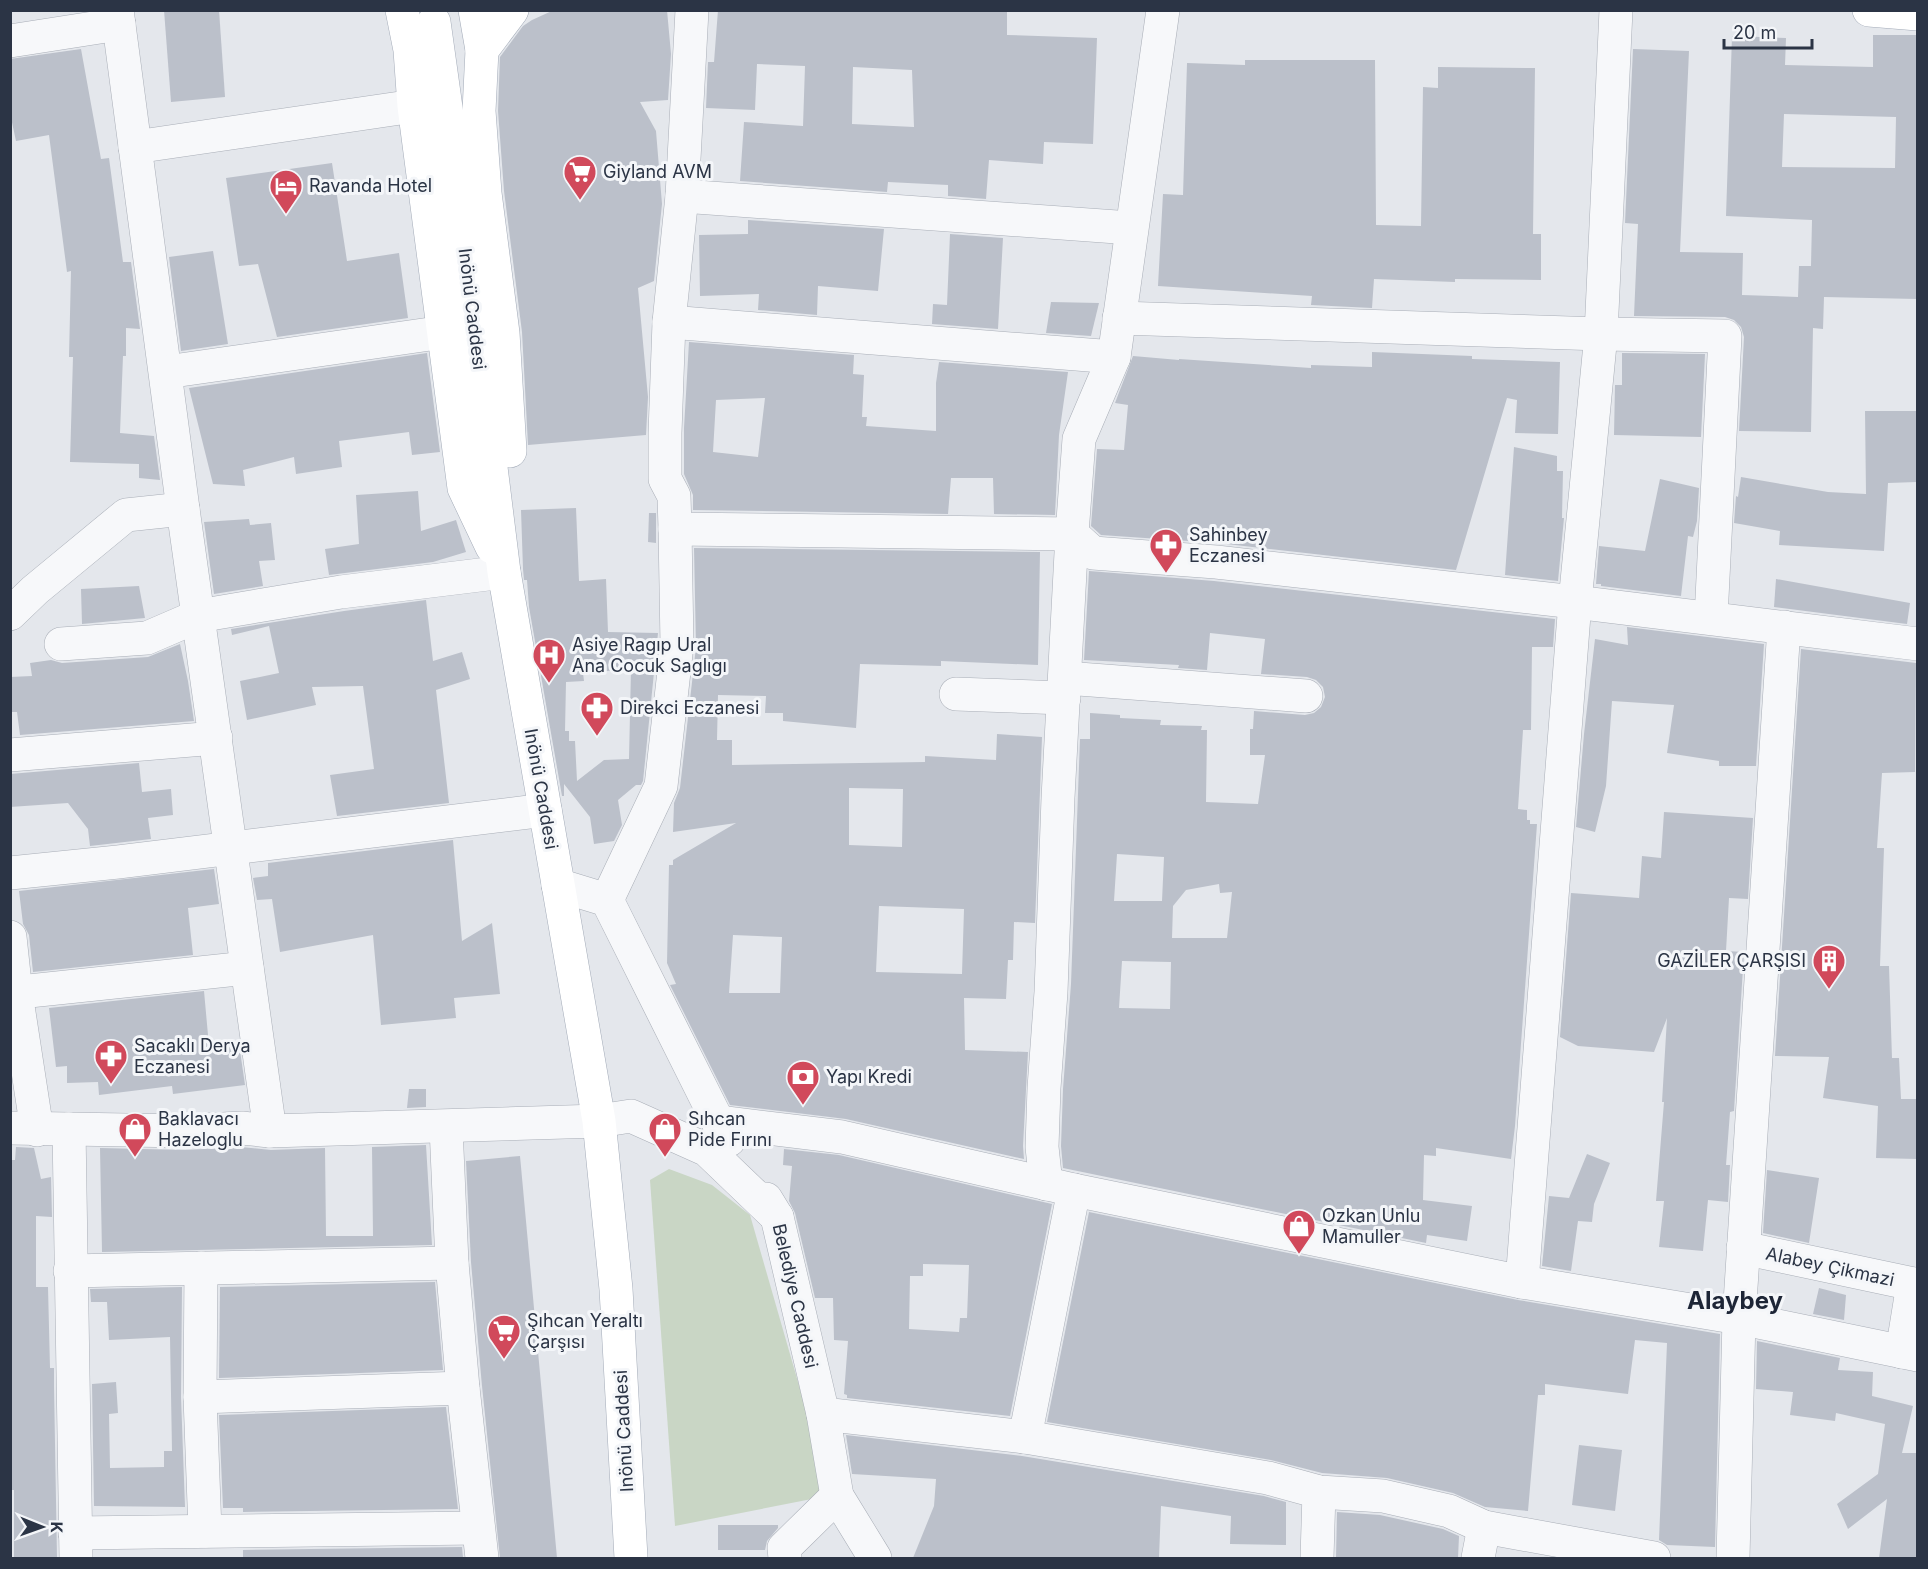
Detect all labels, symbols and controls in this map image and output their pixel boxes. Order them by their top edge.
scale bar [1724,12,1812,50]
text: 20 m [1733,22,1776,43]
supermarket icon: Giyland AVM [562,154,598,201]
place label: Giyland AVM [603,161,712,182]
hotel icon: Ravanda Hotel [268,168,304,215]
place label: Ravanda Hotel [309,175,432,196]
street label: Inönü Caddesi [455,247,490,371]
place label: Sahinbey Eczanesi [1189,524,1268,566]
pharmacy icon: Sahinbey Eczanesi [1148,527,1184,574]
place label: Asiye Ragıp Ural Ana Cocuk Saglıgı [572,634,727,676]
hospital icon: Asiye Ragıp Ural Ana Cocuk Saglıgı [531,637,567,684]
pharmacy icon: Direkci Eczanesi [579,690,615,737]
place label: Direkci Eczanesi [620,697,759,718]
street label: Inönü Caddesi [521,727,562,851]
building icon: GAZİLER ÇARŞISI [1811,943,1847,990]
place label: GAZİLER ÇARŞISI [1657,949,1806,971]
place label: Sacaklı Derya Eczanesi [134,1035,251,1077]
pharmacy icon: Sacaklı Derya Eczanesi [93,1038,129,1085]
bank icon: Yapı Kredi [785,1059,821,1106]
place label: Yapı Kredi [826,1066,912,1087]
place label: Baklavacı Hazeloglu [158,1108,243,1150]
place label: Sıhcan Pide Fırını [688,1108,772,1150]
shop icon: Baklavacı Hazeloglu [117,1111,153,1158]
shop icon: Sıhcan Pide Fırını [647,1111,683,1158]
place label: Ozkan Unlu Mamuller [1322,1205,1420,1247]
shop icon: Ozkan Unlu Mamuller [1281,1208,1317,1255]
street label: Belediye Caddesi [769,1222,822,1370]
street label: Alabey Çikmazi [1764,1243,1896,1290]
district label: Alaybey [1687,1286,1783,1315]
place label: Şıhcan Yeraltı Çarşısı [527,1310,643,1352]
supermarket icon: Şıhcan Yeraltı Çarşısı [486,1313,522,1360]
street label: Inönü Caddesi [610,1369,637,1493]
north arrow [12,1497,72,1557]
text: K [47,1521,67,1534]

